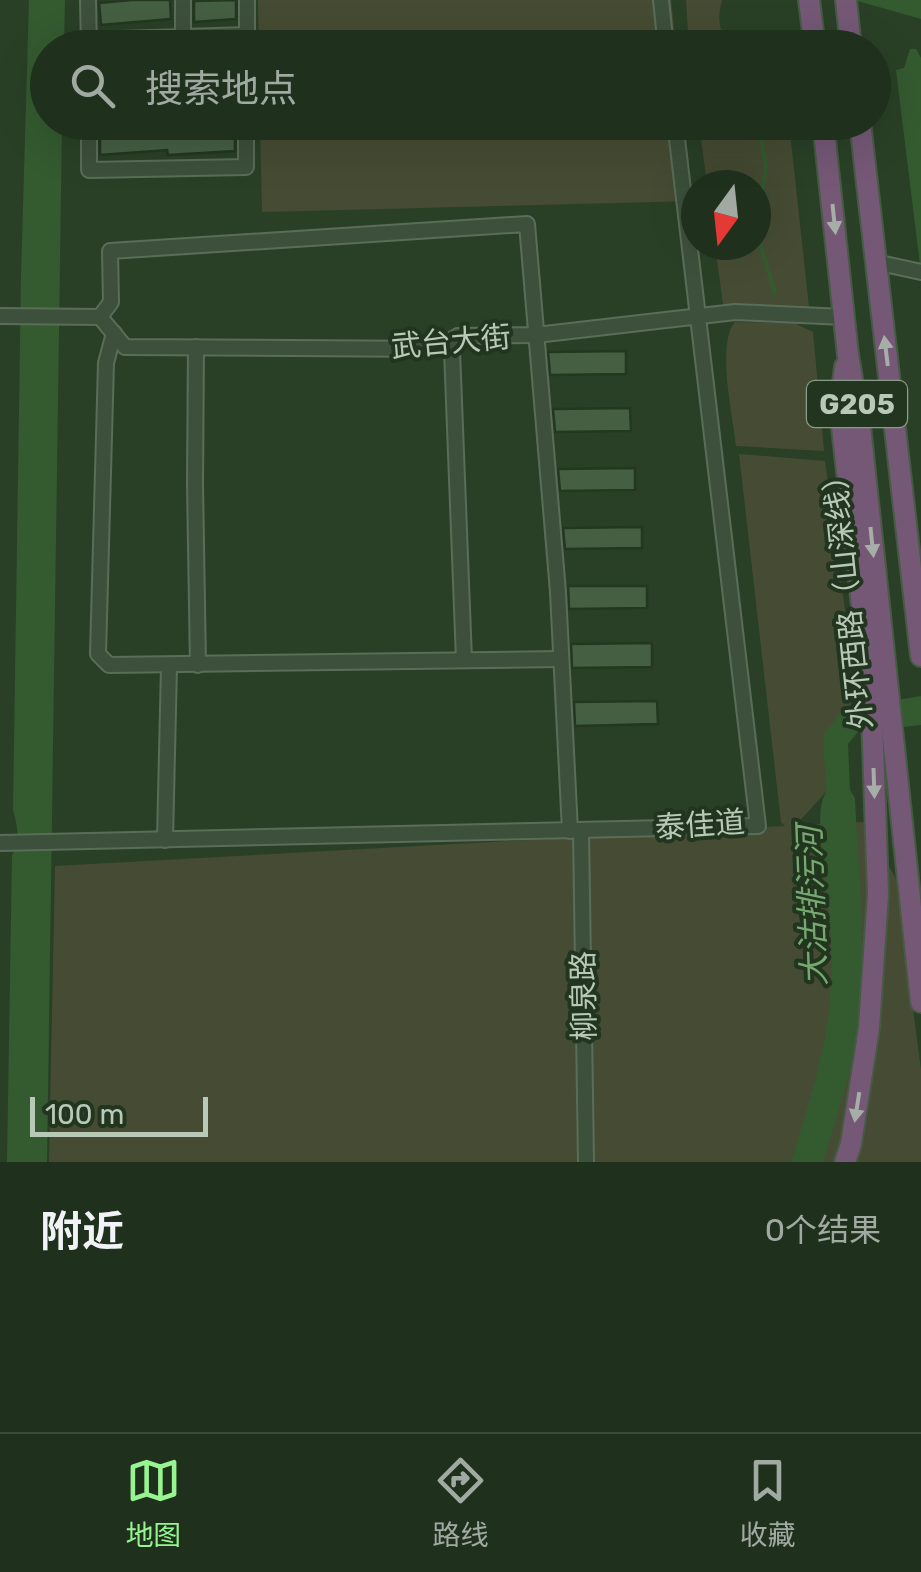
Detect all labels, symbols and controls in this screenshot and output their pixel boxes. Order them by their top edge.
search box [30,30,891,140]
icon: search [65,58,120,113]
text: 搜索地点 [145,66,297,112]
north arrow [681,170,771,260]
one-way arrow [826,204,842,236]
street label: 武台大街 [390,319,512,365]
one-way arrow [878,334,894,366]
road number: G205 [807,381,907,427]
street label: 外环西路（山深线） [816,459,880,731]
one-way arrow [864,527,880,558]
one-way arrow [866,768,882,800]
street label: 泰佳道 [654,804,746,846]
water label: 大沽排污河 [790,819,834,987]
street label: 柳泉路 [565,951,603,1041]
one-way arrow [849,1091,864,1123]
scale bar [30,1092,208,1136]
text: 100 m [45,1098,124,1131]
text: 附近 [40,1207,124,1257]
text: 0个结果 [765,1211,881,1249]
tab: 地图 [125,1453,182,1553]
tab: 路线 [432,1453,489,1553]
tab: 收藏 [739,1453,796,1553]

